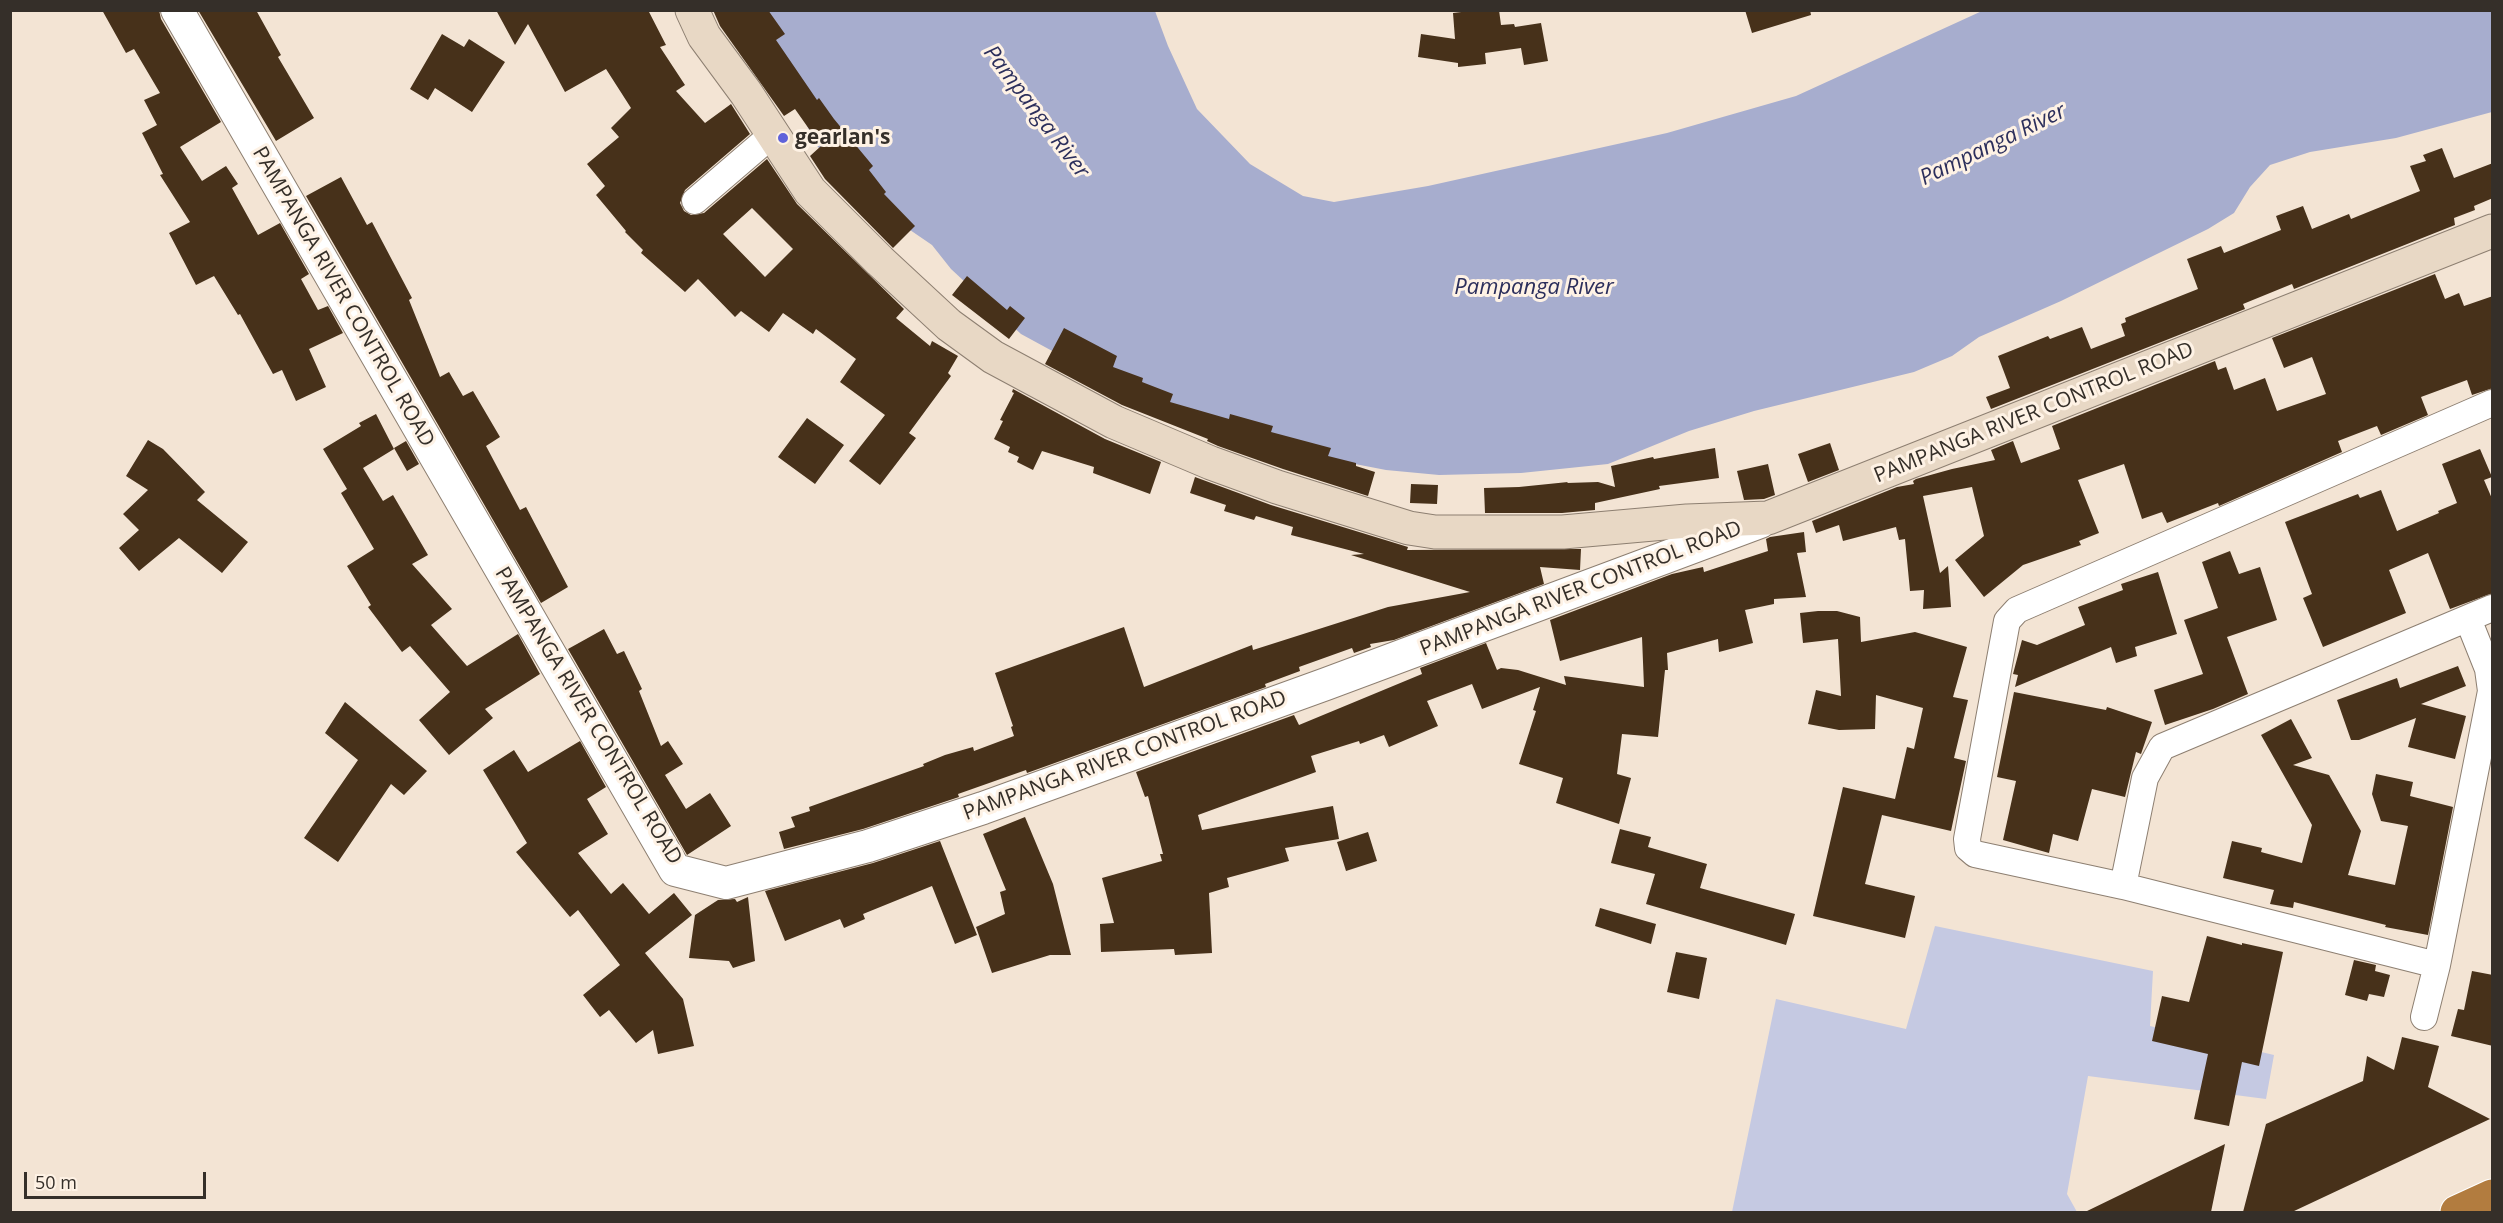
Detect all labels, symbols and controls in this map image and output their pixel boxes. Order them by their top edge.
water label: Pampanga River [978,40,1094,184]
water label: Pampanga River [1916,98,2070,192]
place label: gearlan's [795,125,890,151]
marker: gearlan's [776,131,790,145]
street label: PAMPANGA RIVER CONTROL ROAD [246,142,440,452]
water label: Pampanga River [1454,275,1614,301]
street label: PAMPANGA RIVER CONTROL ROAD [1871,337,2197,489]
street label: PAMPANGA RIVER CONTROL ROAD [1417,516,1745,662]
street label: PAMPANGA RIVER CONTROL ROAD [489,563,687,869]
street label: PAMPANGA RIVER CONTROL ROAD [960,686,1290,826]
scale bar [27,1160,208,1198]
text: 50 m [35,1170,77,1194]

